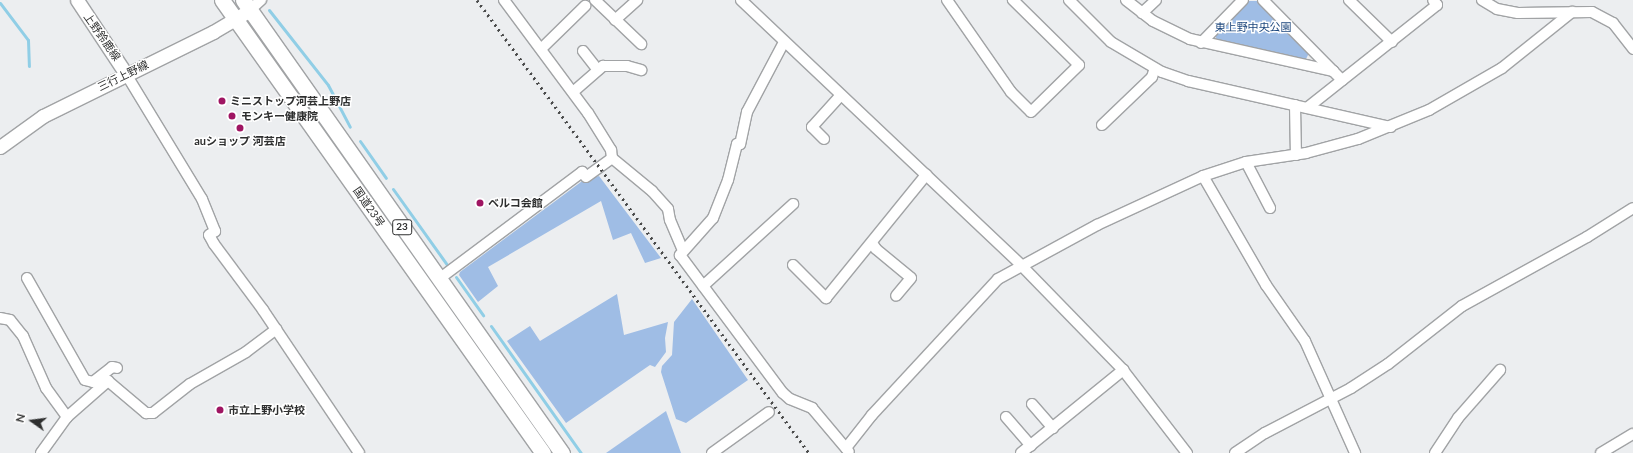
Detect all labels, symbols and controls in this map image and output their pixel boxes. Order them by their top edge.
street label: 上野鈴鹿線 [81,11,123,63]
park label: 東上野中央公園 [1215,20,1291,34]
street label: 三行上野線 [95,58,151,94]
place label: ミニストップ河芸上野店 [230,94,351,108]
marker: ミニストップ河芸上野店 [217,96,227,106]
place label: モンキー健康院 [241,109,318,123]
marker: モンキー健康院 [226,110,238,122]
marker: auショップ 河芸店 [235,123,245,133]
place label: auショップ 河芸店 [194,134,286,148]
street label: 国道23号 [350,184,388,230]
place label: ベルコ会館 [488,196,543,210]
marker: ベルコ会館 [475,198,485,208]
road number: 23 [392,219,412,235]
north arrow [12,401,52,441]
place label: 市立上野小学校 [228,403,305,417]
marker: 市立上野小学校 [215,405,225,415]
text: N [13,412,27,424]

